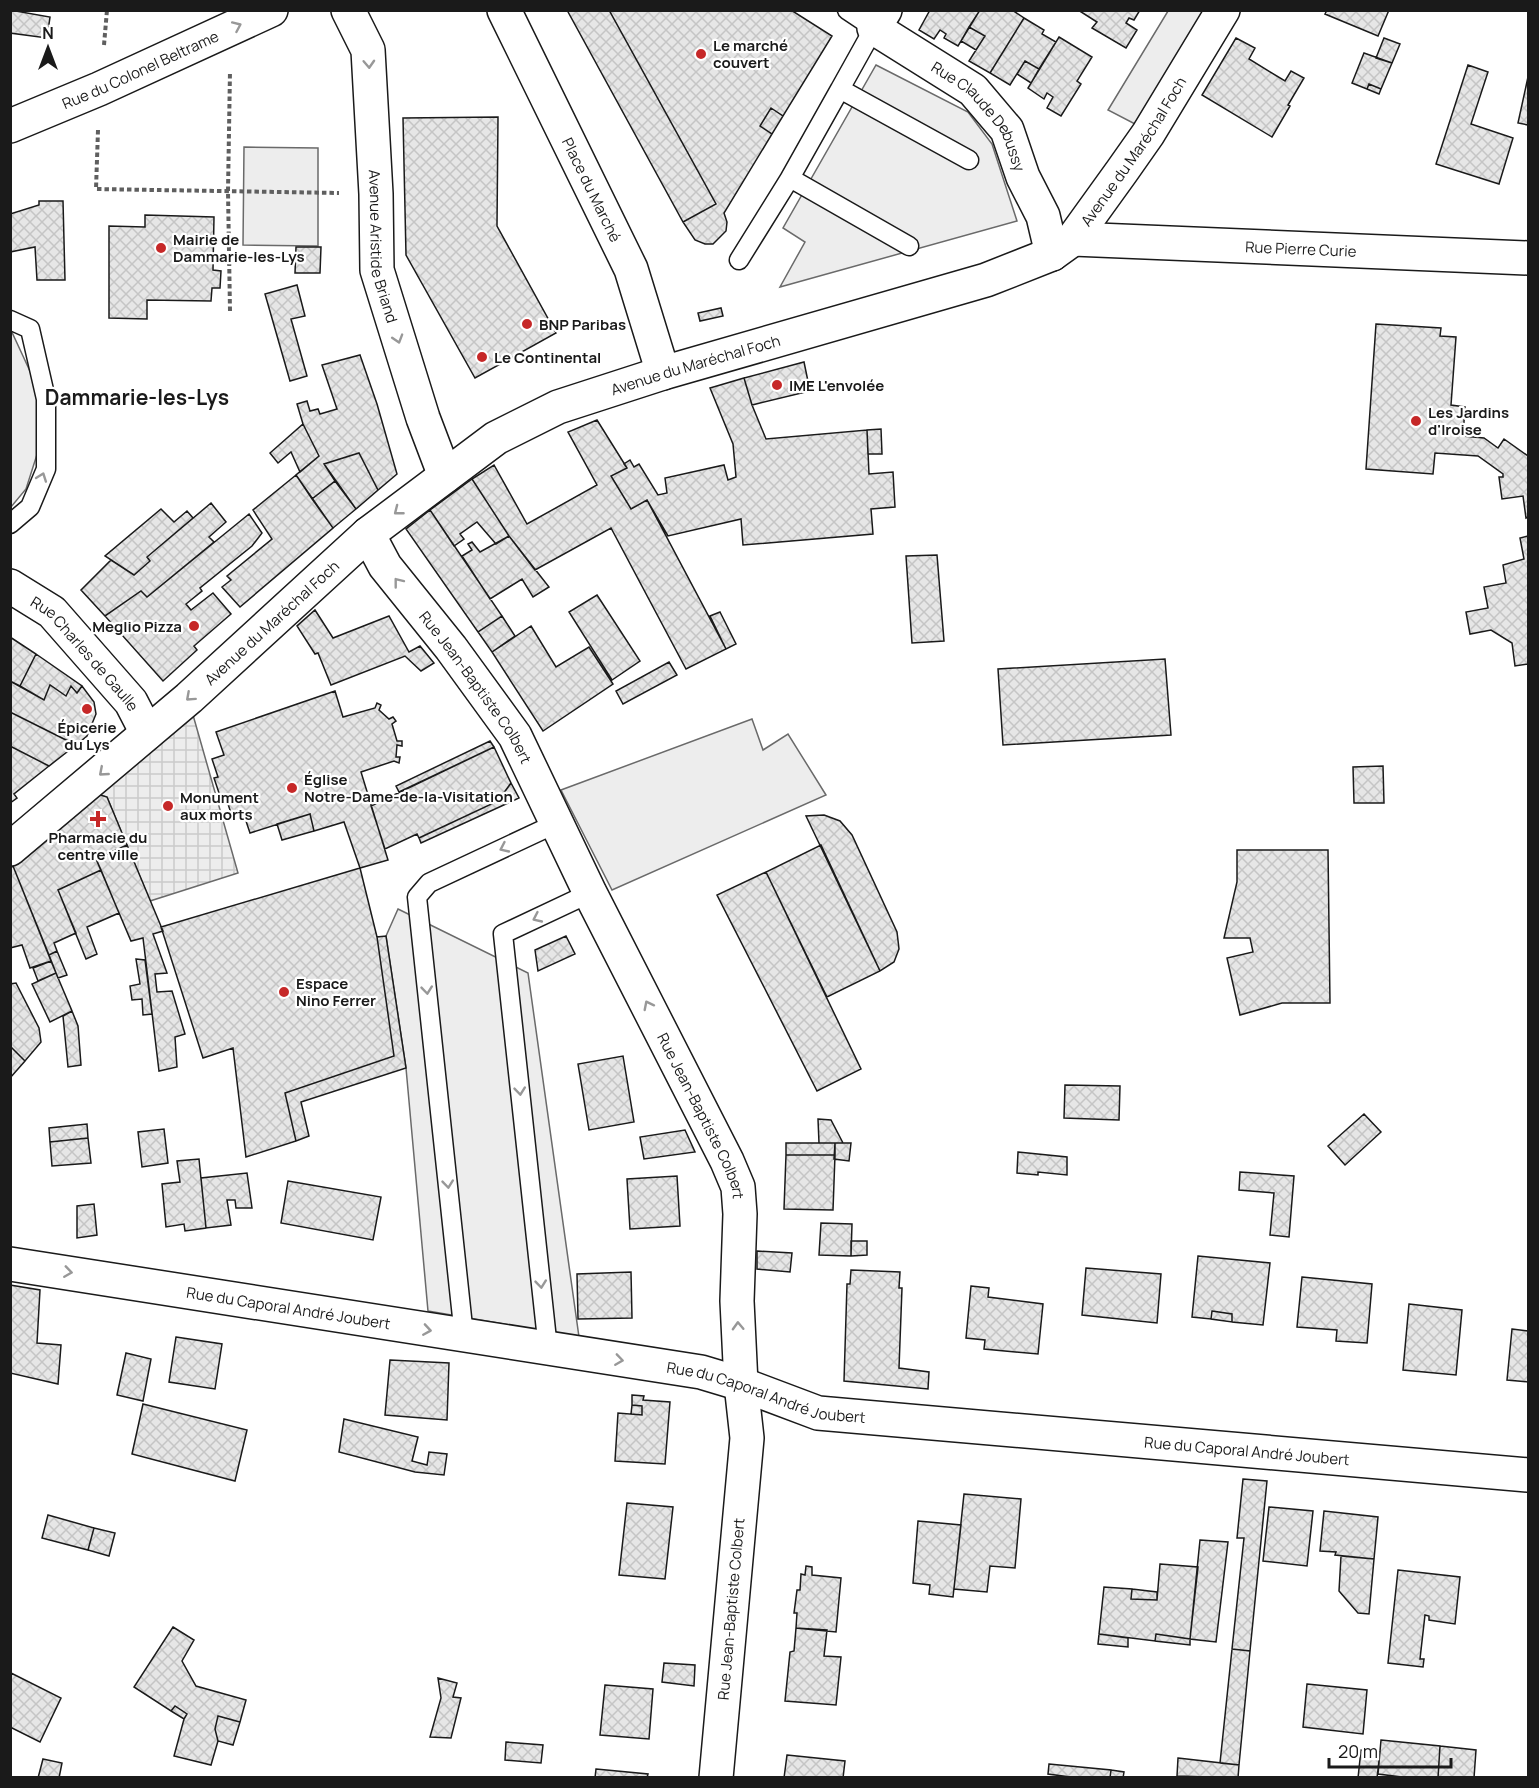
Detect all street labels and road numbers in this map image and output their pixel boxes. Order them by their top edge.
street label: Rue du Colonel Beltrame [59,25,222,114]
street label: Rue Claude Debussy [928,56,1031,174]
street label: Avenue du Maréchal Foch [1075,73,1191,230]
street label: Place du Marché [558,134,627,245]
street label: Avenue Aristide Briand [364,169,403,325]
street label: Rue Pierre Curie [1245,236,1357,261]
street label: Avenue du Maréchal Foch [608,329,783,400]
street label: Avenue du Maréchal Foch [200,555,343,690]
street label: Rue Charles de Gaulle [27,591,144,714]
street label: Rue Jean-Baptiste Colbert [415,606,537,767]
street label: Rue Jean-Baptiste Colbert [653,1029,749,1200]
street label: Rue du Caporal André Joubert [185,1281,392,1334]
street label: Rue du Caporal André Joubert [665,1356,866,1428]
street label: Rue du Caporal André Joubert [1143,1431,1351,1470]
street label: Rue Jean-Baptiste Colbert [713,1517,749,1701]

